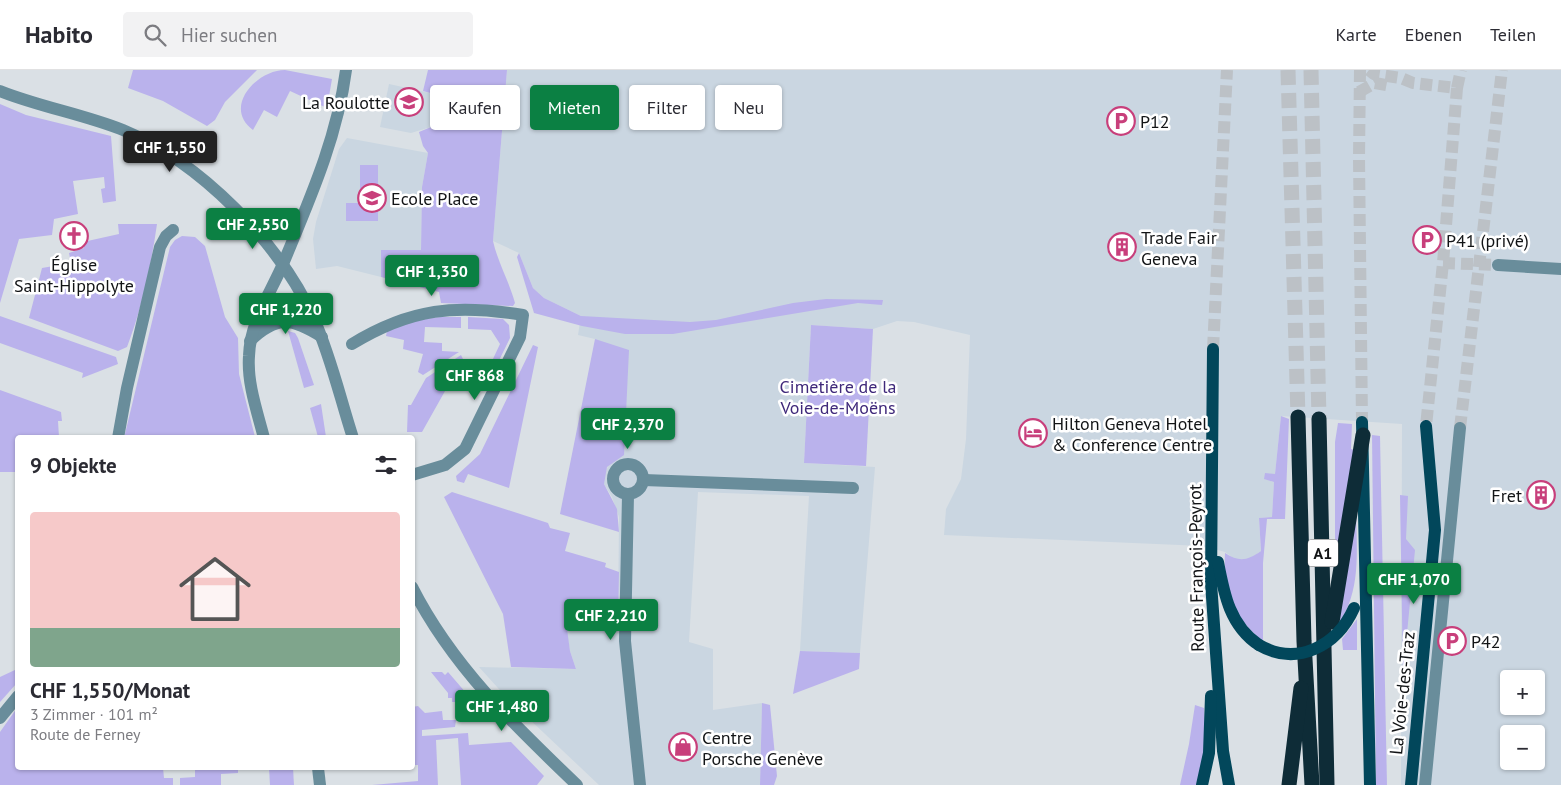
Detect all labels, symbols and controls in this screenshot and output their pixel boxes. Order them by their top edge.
search box [123,12,473,57]
text: Habito [25,19,93,50]
icon: search [141,21,169,49]
text: Hier suchen [181,23,277,47]
text: Karte [1336,23,1377,46]
text: Ebenen [1405,23,1462,46]
text: Teilen [1490,23,1536,46]
chip: Kaufen [430,85,520,130]
chip: Mieten [530,85,619,130]
chip: Filter [629,85,705,130]
chip: Neu [715,85,782,130]
school or university icon: La Roulotte [394,87,424,117]
place label: La Roulotte [302,91,390,114]
parking icon: P12 [1106,106,1136,136]
place label: P12 [1140,110,1170,133]
pin: CHF 1,550 [113,131,227,173]
text: CHF 1,550 [134,137,206,157]
school or university icon: Ecole Place [357,183,387,213]
place label: Ecole Place [391,187,478,210]
pin: CHF 2,550 [196,208,310,250]
text: CHF 2,550 [217,214,289,234]
church icon: Église Saint-Hippolyte [59,221,89,251]
parking icon: P41 (privé) [1412,225,1442,255]
place label: Trade Fair Geneva [1141,226,1217,270]
place label: P41 (privé) [1446,229,1529,252]
building icon: Trade Fair Geneva [1107,232,1137,262]
place label: Église Saint-Hippolyte [14,253,134,297]
pin: CHF 1,350 [375,254,489,297]
text: CHF 1,350 [396,261,468,281]
pin: CHF 1,220 [229,292,343,335]
text: CHF 1,220 [250,299,322,319]
pin: CHF 868 [429,358,521,401]
text: CHF 868 [446,365,504,385]
park label: Cimetière de la Voie-de-Moëns [779,375,896,419]
pin: CHF 2,370 [571,408,685,450]
place label: Hilton Geneva Hotel & Conference Centre [1052,412,1212,456]
text: CHF 2,370 [592,414,664,434]
hotel icon: Hilton Geneva Hotel & Conference Centre [1018,418,1048,448]
icon: filters [372,451,400,479]
text: 9 Objekte [30,452,117,479]
building icon: Fret [1526,480,1556,510]
street label: Route François-Peyrot [1183,484,1209,652]
place label: Fret [1491,484,1522,507]
road number: A1 [1308,539,1338,566]
icon: home [170,544,260,634]
pin: CHF 1,070 [1357,562,1471,605]
text: CHF 1,070 [1378,569,1450,589]
pin: CHF 2,210 [554,598,668,641]
text: CHF 2,210 [575,605,647,625]
parking icon: P42 [1437,626,1467,656]
street label: La Voie-des-Traz [1384,630,1420,756]
place label: P42 [1471,630,1501,653]
map controls [1500,670,1545,770]
button: + [1500,670,1545,715]
text: CHF 1,550/Monat [30,677,190,704]
pin: CHF 1,480 [445,690,559,732]
text: CHF 1,480 [466,696,538,716]
text: 3 Zimmer · 101 m² [30,704,158,724]
text: Route de Ferney [30,724,140,744]
button: − [1500,725,1545,770]
place label: Centre Porsche Genève [702,726,823,770]
shop icon: Centre Porsche Genève [668,732,698,762]

